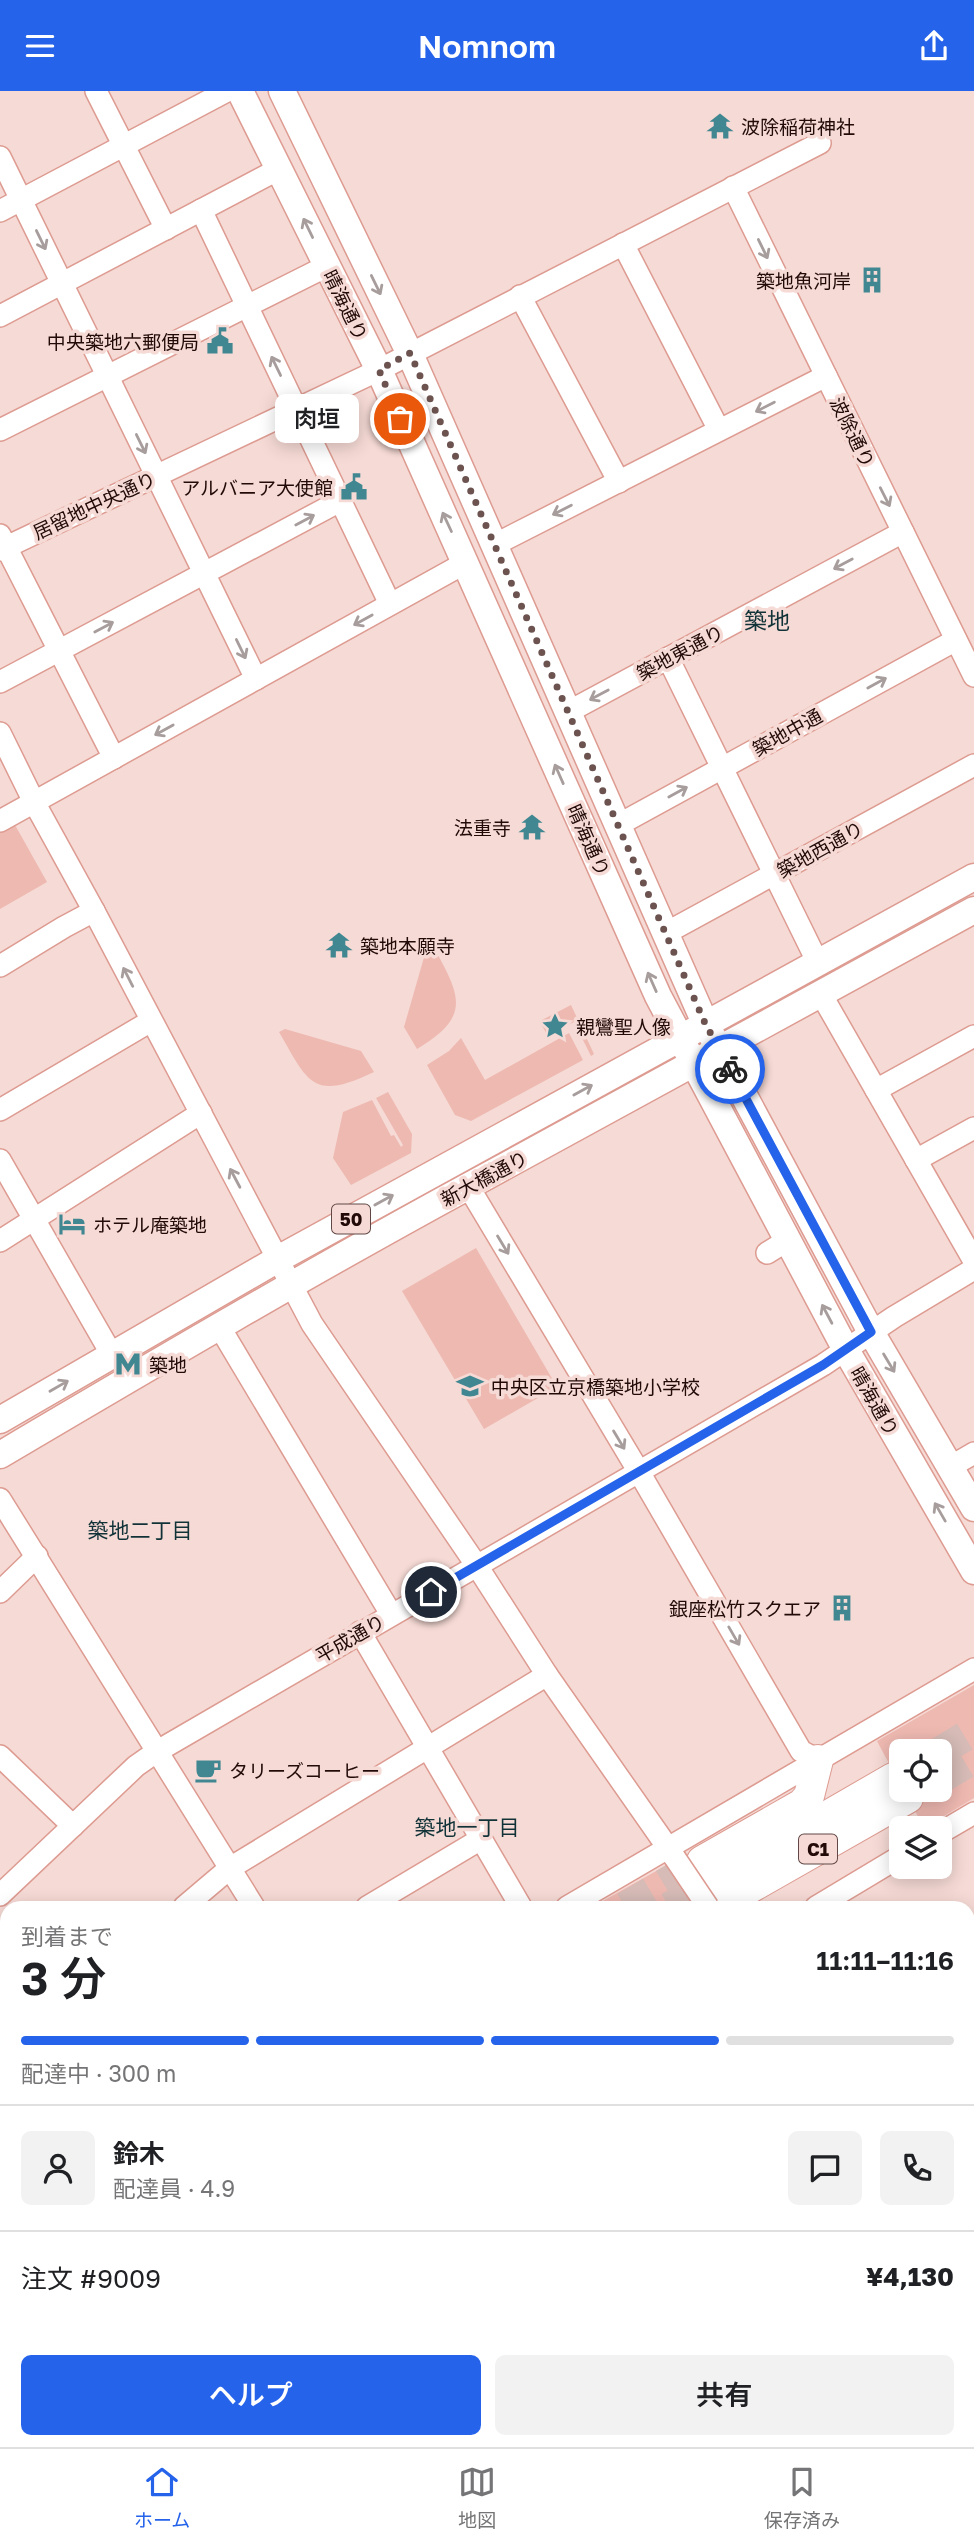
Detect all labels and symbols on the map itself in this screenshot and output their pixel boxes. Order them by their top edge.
temple icon: 波除稲荷神社 [705,111,735,141]
place label: 波除稲荷神社 [741,115,855,138]
one-way arrow [300,218,314,238]
one-way arrow [34,229,48,250]
one-way arrow [757,238,771,259]
building icon: 築地魚河岸 [857,265,887,295]
street label: 晴海通り [319,266,373,344]
place label: 築地魚河岸 [756,269,851,292]
one-way arrow [370,274,384,295]
public building icon: 中央築地六郵便局 [205,326,235,356]
place label: 中央築地六郵便局 [47,330,199,353]
one-way arrow [268,356,282,377]
pin [370,389,430,449]
street label: 波除通り [826,393,880,471]
callout: 肉垣 [274,395,358,443]
one-way arrow [755,400,776,414]
one-way arrow [134,433,148,454]
street label: 居留地中央通り [29,466,159,544]
public building icon: アルバニア大使館 [339,472,369,502]
place label: アルバニア大使館 [181,476,333,499]
one-way arrow [879,486,893,507]
one-way arrow [553,504,573,518]
one-way arrow [440,512,453,533]
one-way arrow [294,513,314,527]
one-way arrow [833,557,853,571]
district label: 築地 [744,606,790,634]
one-way arrow [353,613,373,627]
one-way arrow [93,620,113,634]
street label: 築地東通り [633,620,727,684]
one-way arrow [234,638,248,659]
one-way arrow [867,676,887,690]
one-way arrow [589,689,610,703]
street label: 築地中通 [748,704,826,760]
one-way arrow [154,724,175,737]
one-way arrow [552,764,565,786]
one-way arrow [667,785,687,799]
street label: 晴海通り [563,801,615,879]
temple icon: 法重寺 [517,812,547,842]
place label: 法重寺 [454,816,511,839]
street label: 築地西通り [773,816,867,882]
temple icon: 築地本願寺 [324,930,354,960]
place label: 築地本願寺 [360,934,455,957]
one-way arrow [121,967,135,988]
one-way arrow [645,972,658,993]
place icon: 親鸞聖人像 [540,1011,570,1041]
place label: 親鸞聖人像 [576,1015,671,1038]
courier [695,1034,765,1104]
one-way arrow [573,1083,593,1097]
street label: 新大橋通り [437,1146,531,1210]
one-way arrow [228,1168,242,1188]
one-way arrow [374,1193,394,1207]
road number: 50 [332,1205,370,1233]
hotel icon: ホテル庵築地 [57,1209,87,1239]
place label: ホテル庵築地 [93,1213,207,1236]
one-way arrow [496,1234,510,1254]
one-way arrow [820,1304,833,1325]
metro station icon: 築地 [113,1349,143,1379]
one-way arrow [882,1352,896,1372]
place label: 築地 [149,1353,187,1376]
street label: 晴海通り [846,1362,904,1440]
school or university icon: 中央区立京橋築地小学校 [455,1371,485,1401]
place label: 中央区立京橋築地小学校 [491,1375,700,1398]
one-way arrow [48,1379,69,1392]
one-way arrow [613,1429,627,1449]
one-way arrow [933,1502,947,1522]
district label: 築地二丁目 [88,1517,193,1543]
pin [401,1562,461,1622]
building icon: 銀座松竹スクエア [827,1593,857,1623]
place label: 銀座松竹スクエア [669,1597,821,1620]
street label: 平成通り [311,1609,389,1667]
one-way arrow [728,1626,742,1646]
cafe icon: タリーズコーヒー [193,1755,223,1785]
place label: タリーズコーヒー [229,1759,380,1782]
district label: 築地一丁目 [415,1814,520,1840]
road number: C1 [799,1835,837,1863]

